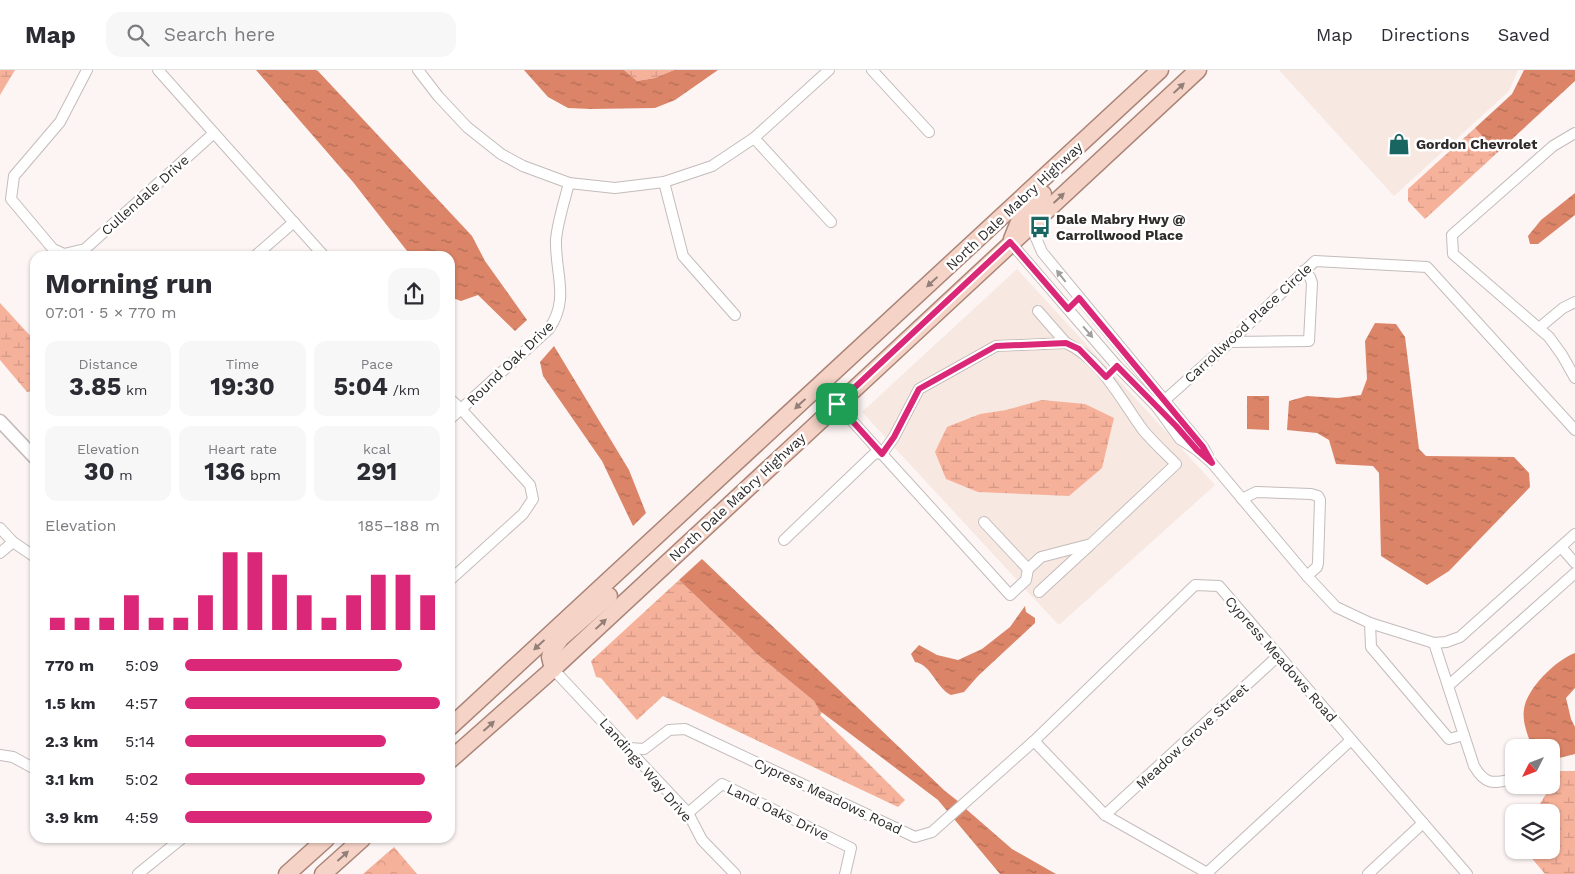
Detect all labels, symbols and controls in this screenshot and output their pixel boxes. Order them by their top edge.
search box [106,12,456,57]
text: Map [25,21,76,49]
icon: search [124,21,152,49]
text: Search here [164,23,275,46]
text: Map [1316,24,1353,45]
text: Directions [1381,24,1470,45]
text: Saved [1498,24,1550,45]
one-way arrow [1173,82,1185,94]
shop icon: Gordon Chevrolet [1386,131,1412,157]
place label: Gordon Chevrolet [1416,136,1537,152]
street label: North Dale Mabry Highway [943,138,1086,273]
street label: Cullendale Drive [98,152,192,238]
one-way arrow [1053,192,1065,204]
place label: Dale Mabry Hwy @ Carrollwood Place [1056,211,1186,243]
bus stop icon: Dale Mabry Hwy @ Carrollwood Place [1027,214,1053,240]
street label: Carrollwood Place Circle [1181,260,1315,386]
text: Morning run [45,267,213,300]
button: share [388,268,440,320]
one-way arrow [1056,269,1066,283]
one-way arrow [926,276,938,288]
text: 07:01 · 5 × 770 m [45,303,177,322]
street label: Round Oak Drive [463,318,557,408]
one-way arrow [1082,326,1094,338]
text: Distance [78,356,138,372]
text: Time [226,356,259,372]
text: Pace [361,356,393,372]
text: 3.85 [69,372,121,401]
text: 19:30 [210,372,275,401]
text: 5:04 [334,372,388,401]
text: km [121,382,147,398]
text: /km [388,382,420,398]
pin [816,383,858,425]
icon: arrive [823,390,851,418]
one-way arrow [794,398,806,410]
street label: North Dale Mabry Highway [666,429,809,564]
text: Elevation [77,441,139,457]
text: Heart rate [208,441,277,457]
text: kcal [363,441,391,457]
text: 30 [84,457,115,486]
text: 136 [204,457,245,486]
text: 291 [356,457,397,486]
text: m [115,467,133,483]
text: bpm [245,467,281,483]
text: Elevation [45,516,116,535]
text: 185–188 m [358,516,440,535]
street label: Cypress Meadows Road [1222,593,1340,725]
one-way arrow [595,618,608,629]
one-way arrow [533,639,545,651]
text: 770 m [45,656,94,675]
text: 5:09 [125,656,159,675]
street label: Meadow Grove Street [1133,680,1251,792]
text: 1.5 km [45,694,95,713]
text: 4:57 [125,694,158,713]
street label: Landings Way Drive [597,715,695,825]
one-way arrow [482,720,494,732]
text: 2.3 km [45,732,98,751]
text: 5:14 [125,732,155,751]
north arrow [1505,739,1560,794]
map controls [1505,739,1560,859]
street label: Cypress Meadows Road [751,755,905,837]
text: 3.1 km [45,770,94,789]
text: 5:02 [125,770,158,789]
street label: Land Oaks Drive [724,780,832,844]
button: layers [1505,804,1560,859]
text: 3.9 km [45,808,99,827]
text: 4:59 [125,808,159,827]
one-way arrow [336,851,349,862]

